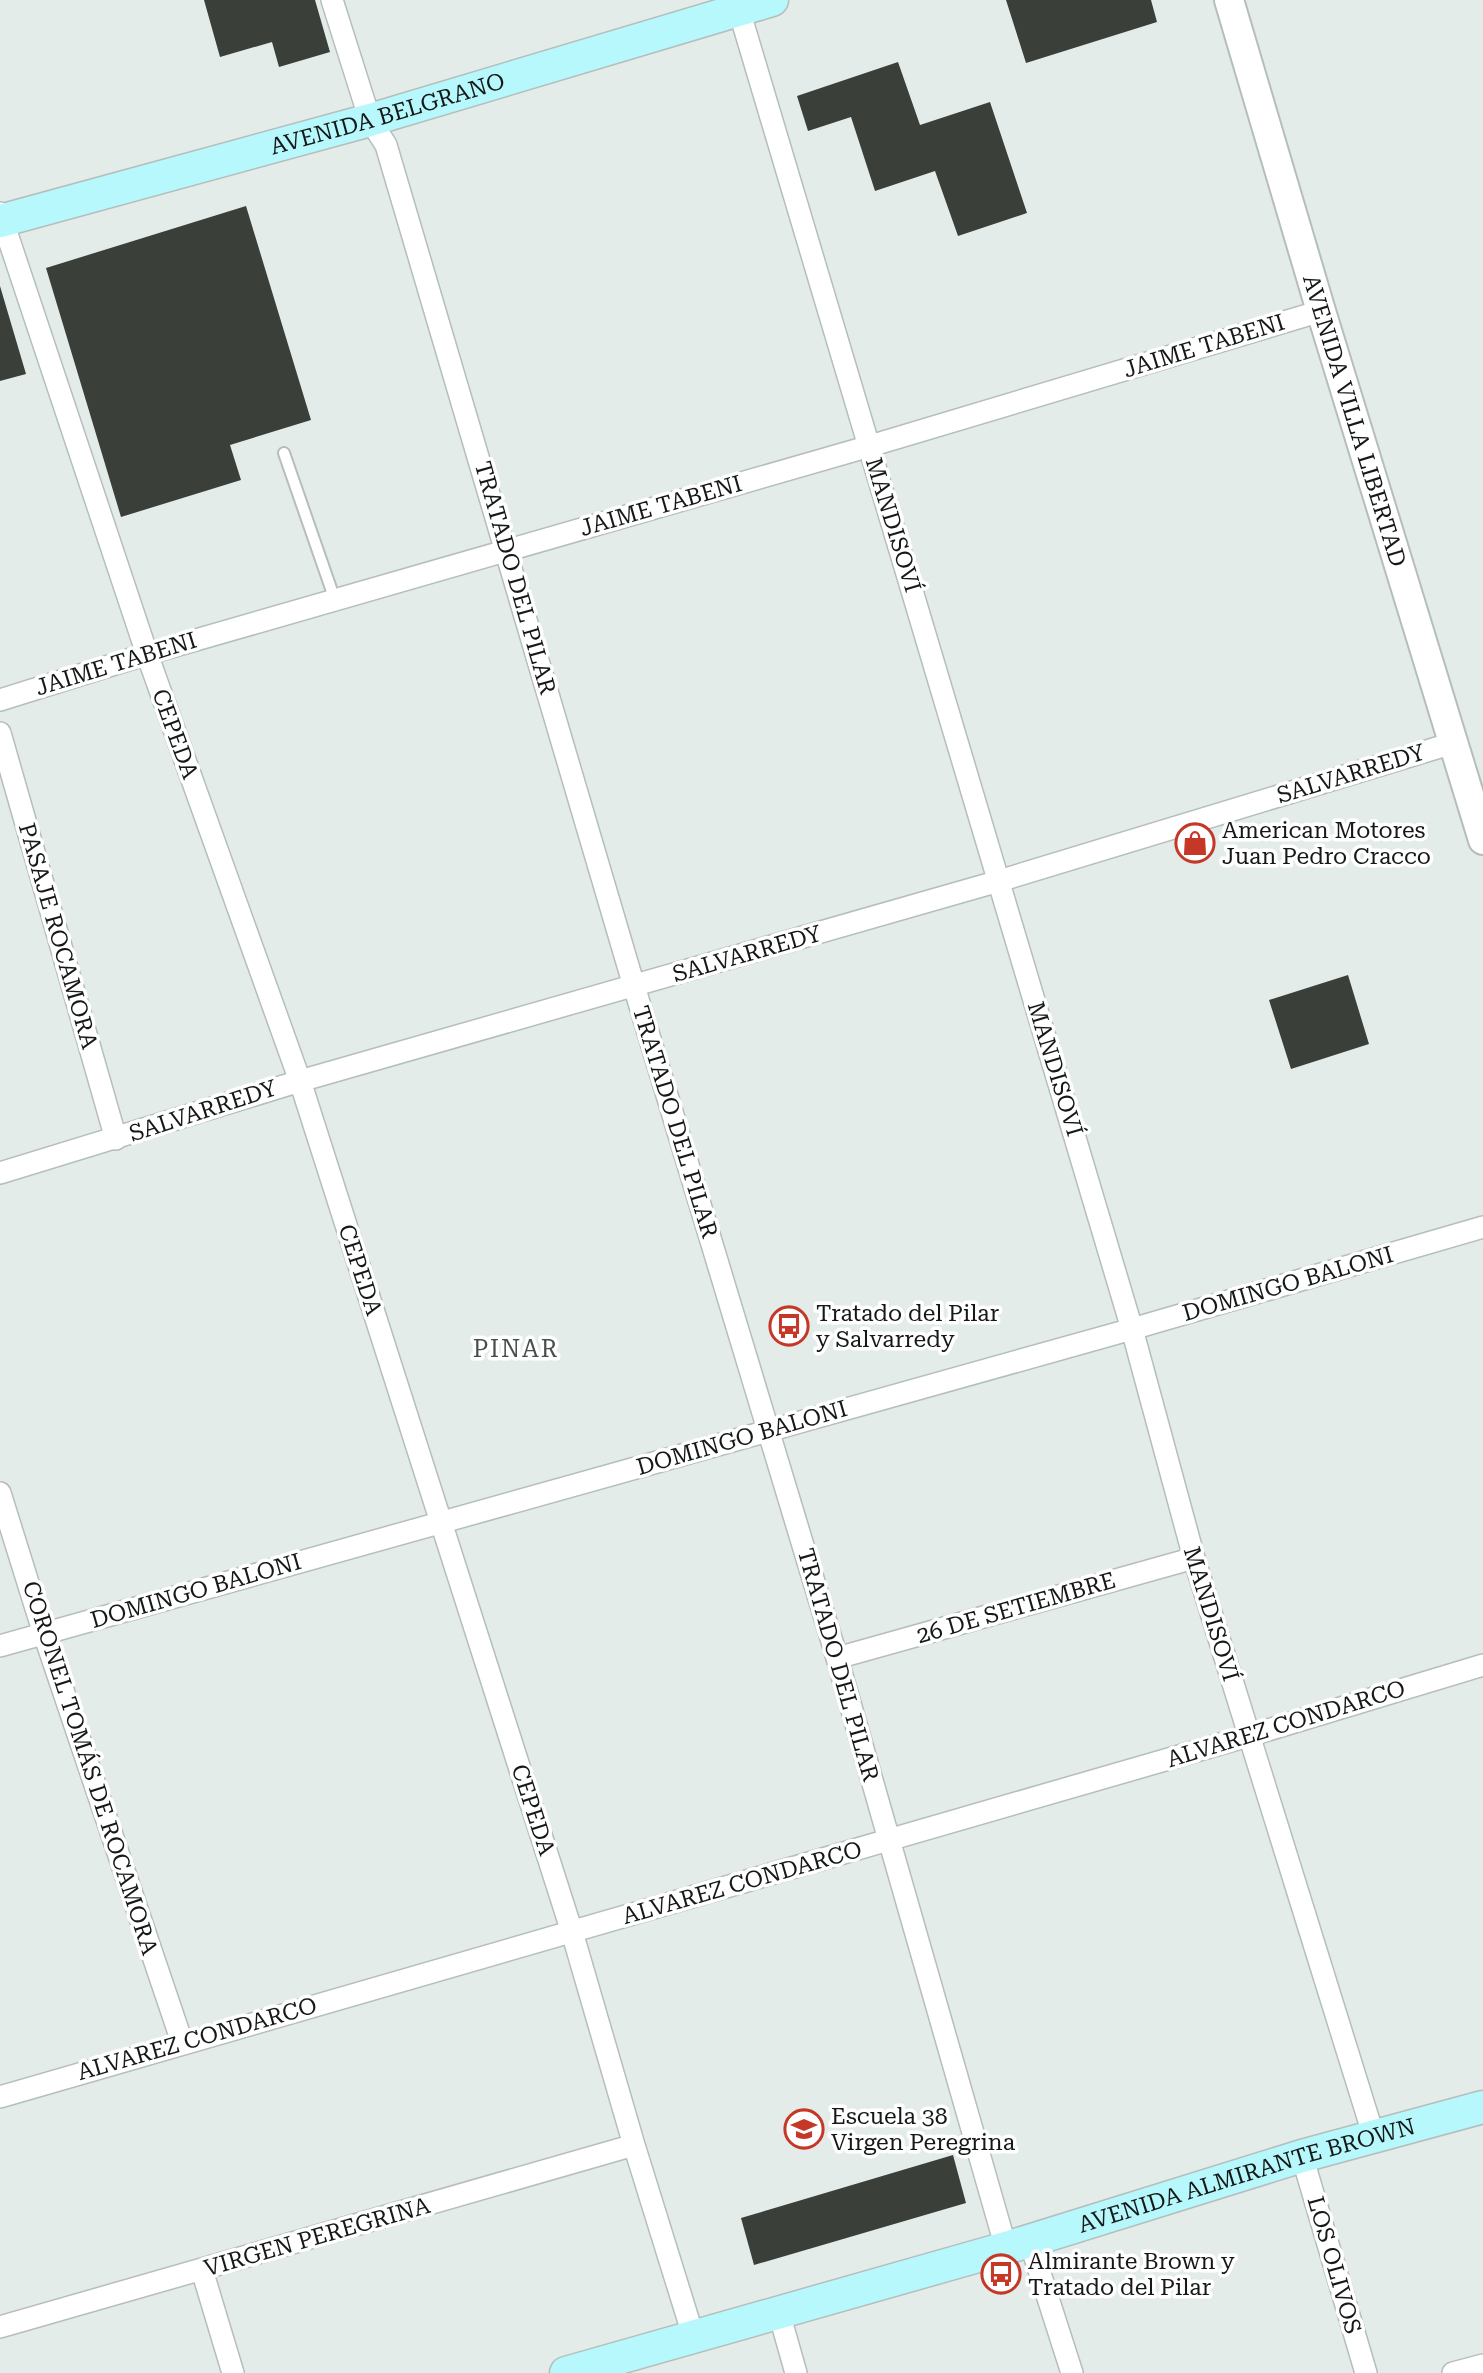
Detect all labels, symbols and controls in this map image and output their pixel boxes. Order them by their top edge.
street label: AVENIDA BELGRANO [267,67,508,160]
street label: AVENIDA VILLA LIBERTAD [1297,271,1412,570]
street label: JAIME TABENI [1120,309,1288,383]
street label: MANDISOVÍ [860,454,926,596]
street label: TRATADO DEL PILAR [469,458,561,698]
street label: JAIME TABENI [577,470,745,542]
street label: JAIME TABENI [32,627,200,701]
street label: CEPEDA [146,685,204,783]
street label: SALVARREDY [1274,739,1429,809]
place label: American Motores Juan Pedro Cracco [1222,817,1431,870]
street label: PASAJE ROCAMORA [13,820,103,1052]
shop icon: American Motores Juan Pedro Cracco [1174,822,1216,864]
street label: SALVARREDY [669,920,825,988]
street label: MANDISOVÍ [1022,998,1088,1140]
street label: TRATADO DEL PILAR [627,1003,723,1241]
street label: SALVARREDY [126,1074,280,1148]
street label: CEPEDA [333,1221,387,1319]
street label: DOMINGO BALONI [1180,1241,1396,1327]
place label: Tratado del Pilar y Salvarredy [816,1300,999,1353]
bus stop icon: Tratado del Pilar y Salvarredy [768,1305,810,1347]
district label: PINAR [473,1335,559,1363]
street label: DOMINGO BALONI [634,1395,850,1481]
street label: MANDISOVÍ [1178,1543,1244,1685]
street label: TRATADO DEL PILAR [792,1545,884,1785]
street label: DOMINGO BALONI [88,1548,304,1634]
street label: 26 DE SETIEMBRE [913,1567,1119,1649]
street label: CORONEL TOMÁS DE ROCAMORA [17,1578,163,1958]
street label: ALVAREZ CONDARCO [1164,1675,1408,1773]
street label: CEPEDA [506,1761,560,1859]
street label: ALVAREZ CONDARCO [619,1836,865,1930]
street label: ALVAREZ CONDARCO [74,1992,320,2086]
place label: Escuela 38 Virgen Peregrina [831,2103,1016,2156]
school or university icon: Escuela 38 Virgen Peregrina [783,2108,825,2150]
street label: AVENIDA ALMIRANTE BROWN [1075,2112,1418,2238]
street label: VIRGEN PEREGRINA [201,2192,433,2282]
street label: LOS OLIVOS [1301,2193,1367,2337]
place label: Almirante Brown y Tratado del Pilar [1028,2248,1235,2301]
bus stop icon: Almirante Brown y Tratado del Pilar [980,2253,1022,2295]

